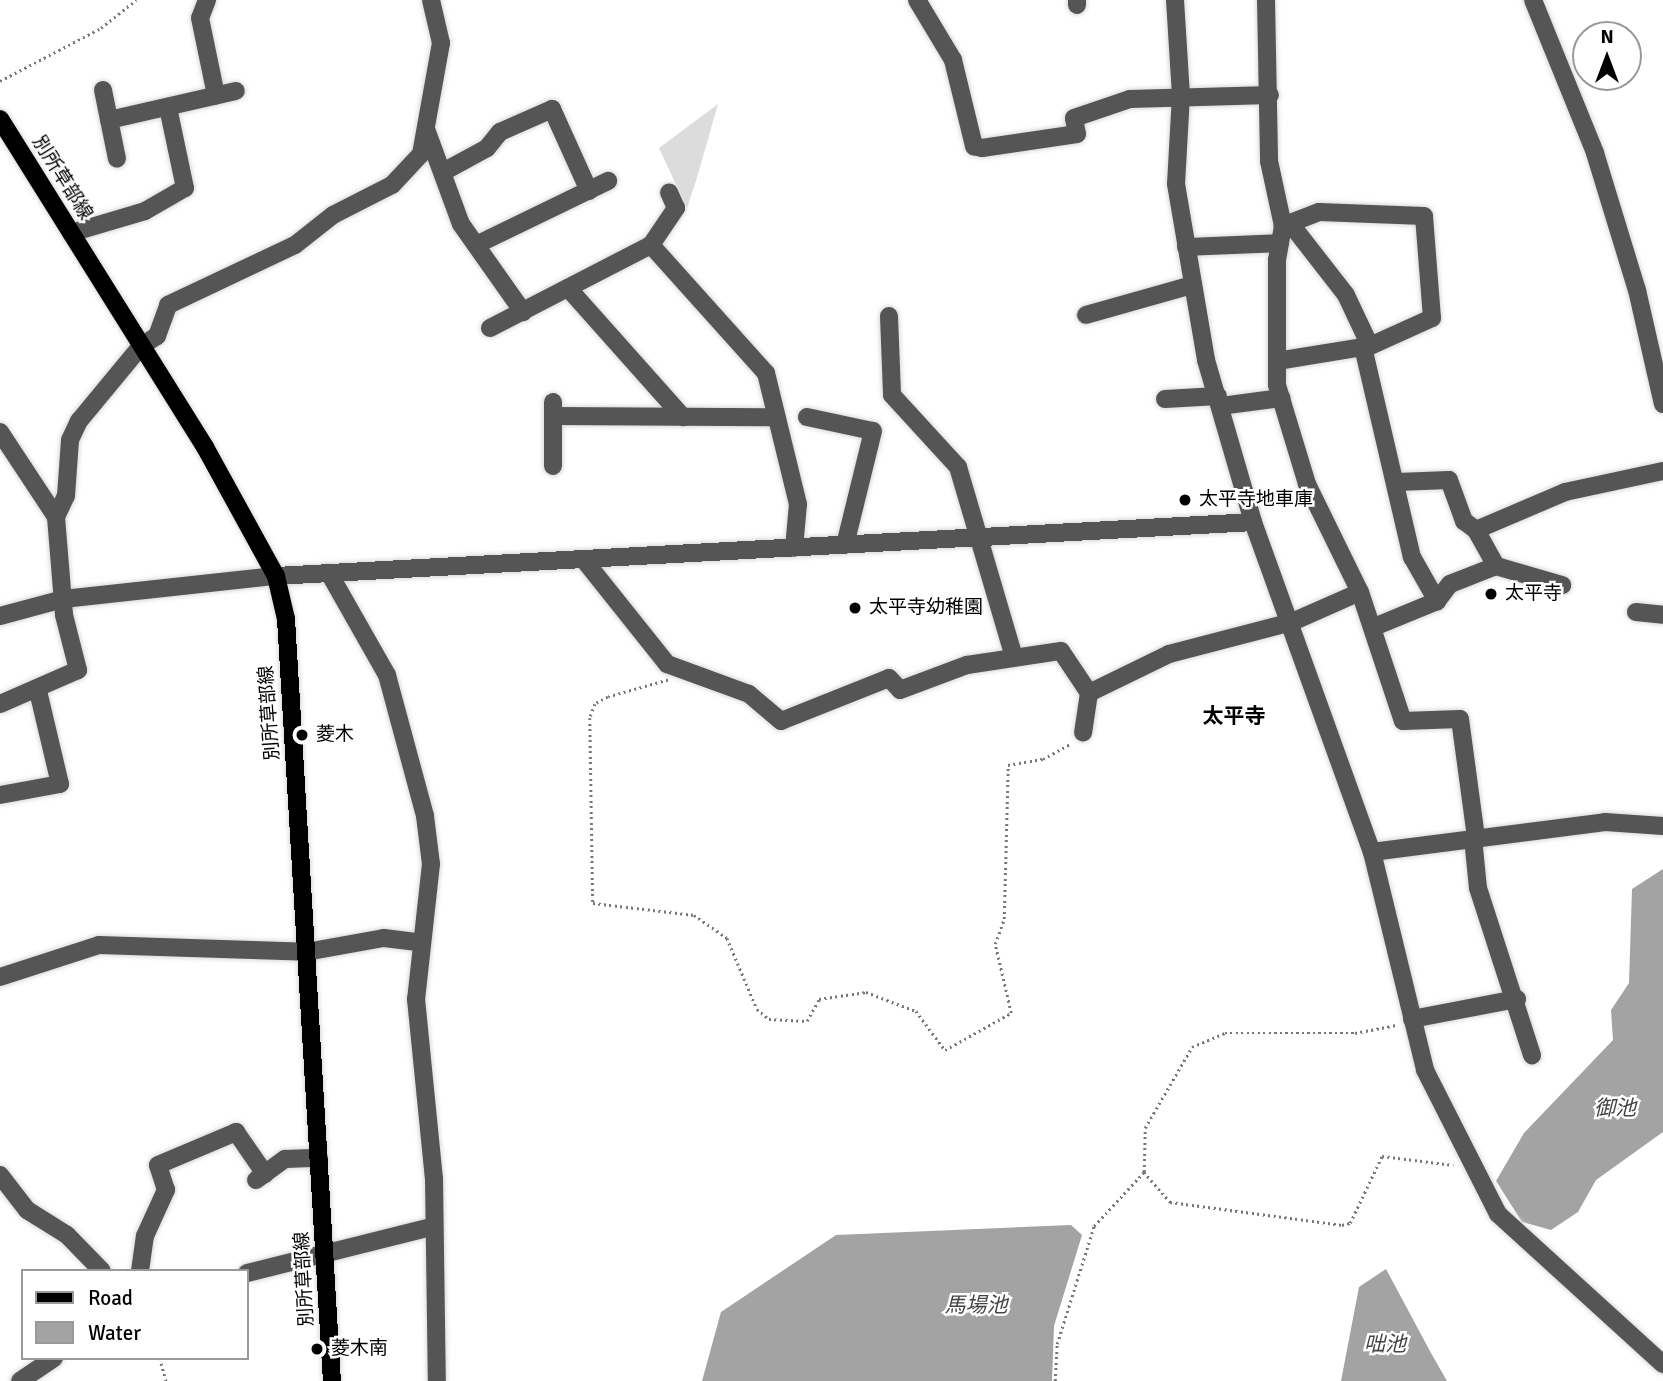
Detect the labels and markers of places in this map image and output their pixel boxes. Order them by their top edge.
place label: 太平寺地車庫 [1199,489,1313,511]
marker: 太平寺地車庫 [1177,492,1193,508]
place label: 太平寺 [1505,583,1562,605]
marker: 太平寺 [1483,586,1499,602]
place label: 太平寺幼稚園 [869,597,983,619]
marker: 太平寺幼稚園 [847,600,863,616]
place label: 菱木 [316,724,354,746]
marker: 菱木 [294,727,310,743]
place label: 菱木南 [331,1338,388,1360]
marker: 菱木南 [309,1341,325,1357]

